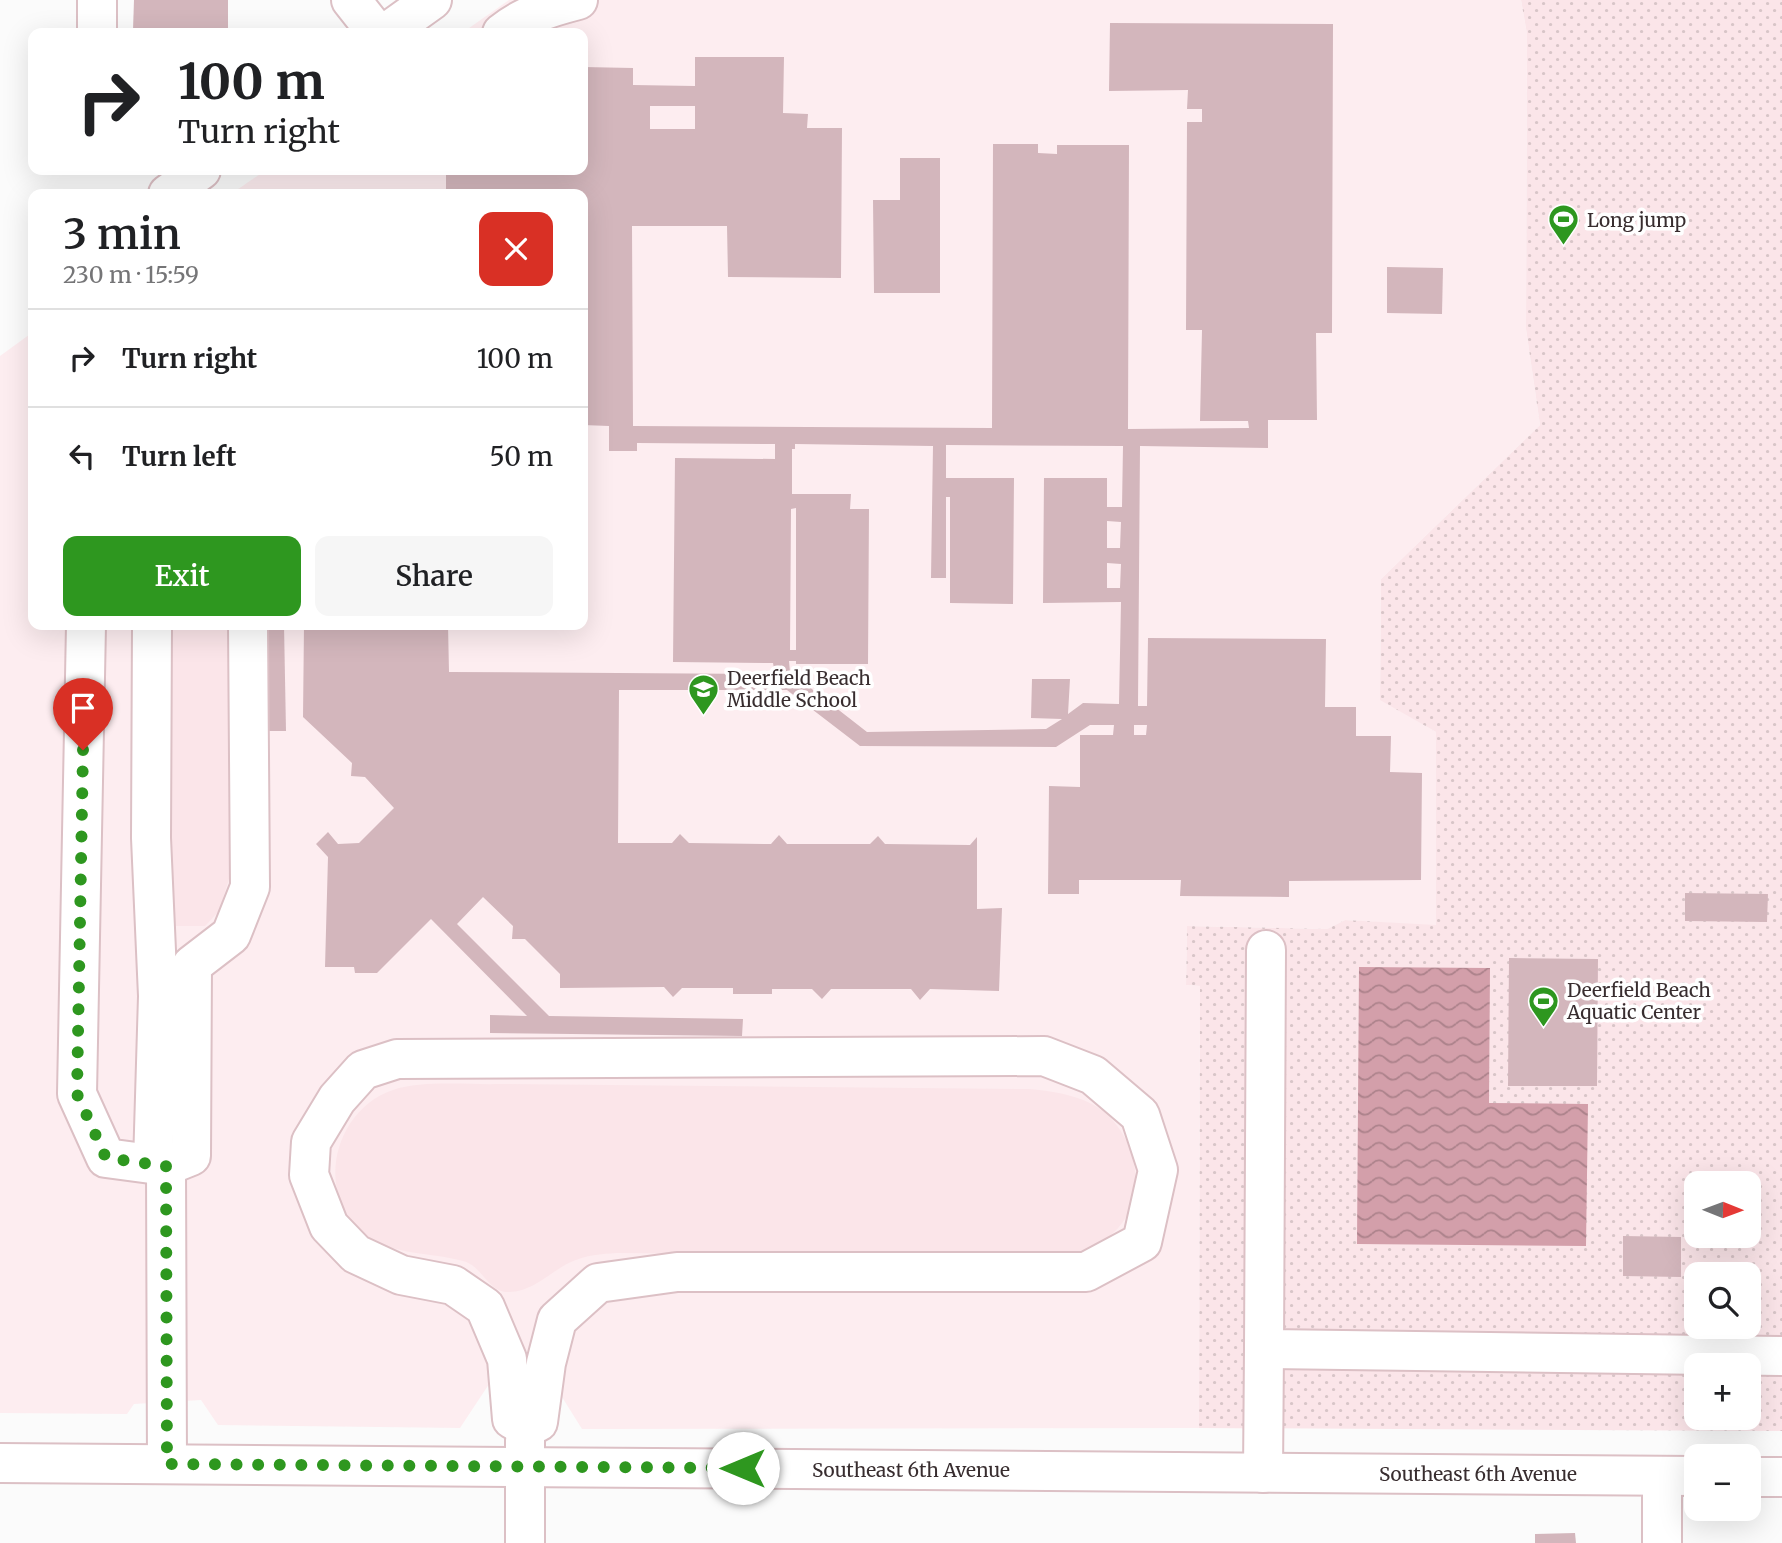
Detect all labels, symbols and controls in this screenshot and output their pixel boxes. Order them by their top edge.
text: 100 m [178,51,325,112]
icon: right [63,56,154,147]
text: Turn right [178,112,340,152]
sports icon: Long jump [1547,203,1581,247]
text: 3 min [63,208,181,260]
place label: Long jump [1587,208,1686,232]
button: close [479,212,553,286]
text: 230 m · 15:59 [63,260,199,289]
icon: right [63,339,101,377]
text: Turn right [122,342,257,375]
text: 100 m [477,342,553,375]
icon: left [63,437,101,475]
text: Turn left [122,440,236,473]
text: 50 m [489,440,553,473]
button: Exit [63,536,301,616]
button: Share [315,536,553,616]
place label: Deerfield Beach Middle School [727,666,871,712]
school or university icon: Deerfield Beach Middle School [687,672,721,716]
pin [53,678,113,750]
icon: arrive [64,689,102,727]
place label: Deerfield Beach Aquatic Center [1566,978,1711,1024]
sports icon: Deerfield Beach Aquatic Center [1527,984,1561,1028]
north arrow [1684,1171,1760,1248]
map controls [1684,1171,1761,1521]
button: search [1684,1262,1761,1339]
button: + [1684,1353,1761,1430]
position arrow [706,1431,780,1505]
button: − [1684,1444,1761,1521]
street label: Southeast 6th Avenue [812,1458,1010,1482]
street label: Southeast 6th Avenue [1379,1462,1577,1486]

